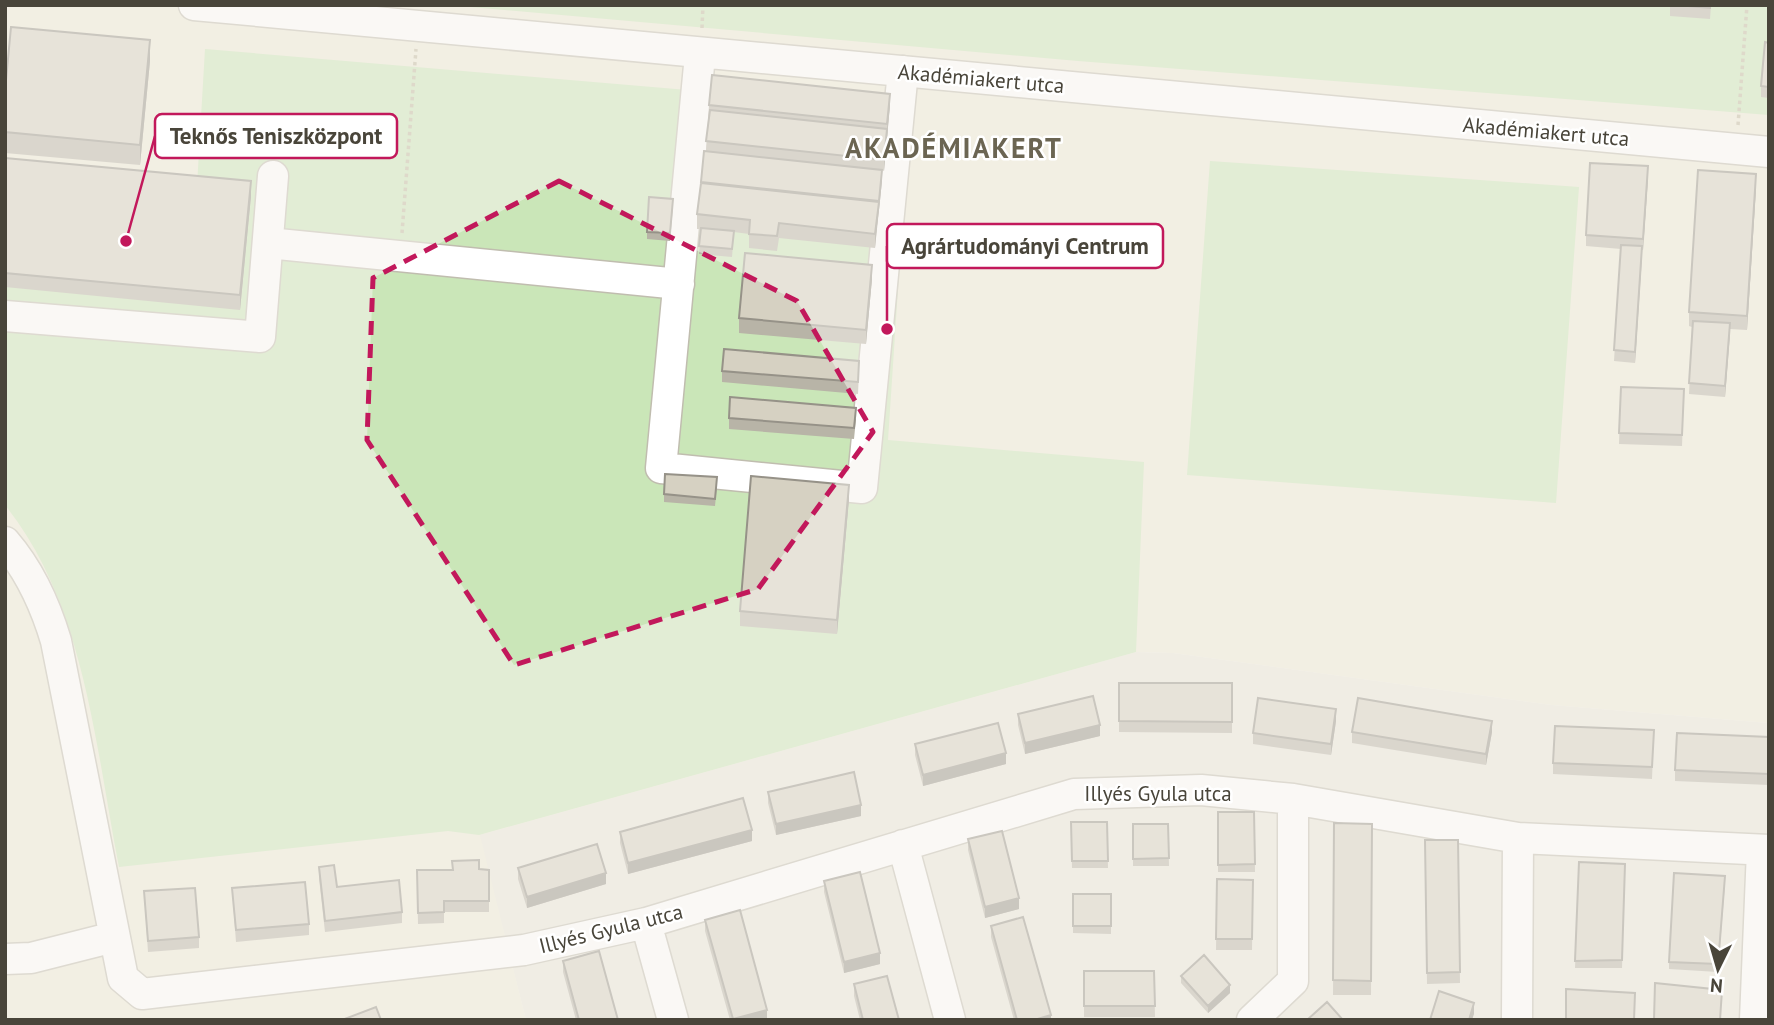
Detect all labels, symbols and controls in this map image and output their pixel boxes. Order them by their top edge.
street label: Akadémiakert utca [897,58,1065,99]
street label: Akadémiakert utca [1462,111,1630,152]
callout: Teknős Teniszközpont [155,114,397,158]
text: Teknős Teniszközpont [170,121,382,150]
district label: AKADÉMIAKERT [845,129,1063,166]
callout: Agrártudományi Centrum [887,224,1163,268]
text: Agrártudományi Centrum [901,231,1149,260]
street label: Illyés Gyula utca [1084,780,1232,807]
street label: Illyés Gyula utca [536,898,686,959]
north arrow [1683,934,1753,1004]
text: N [1709,973,1724,998]

